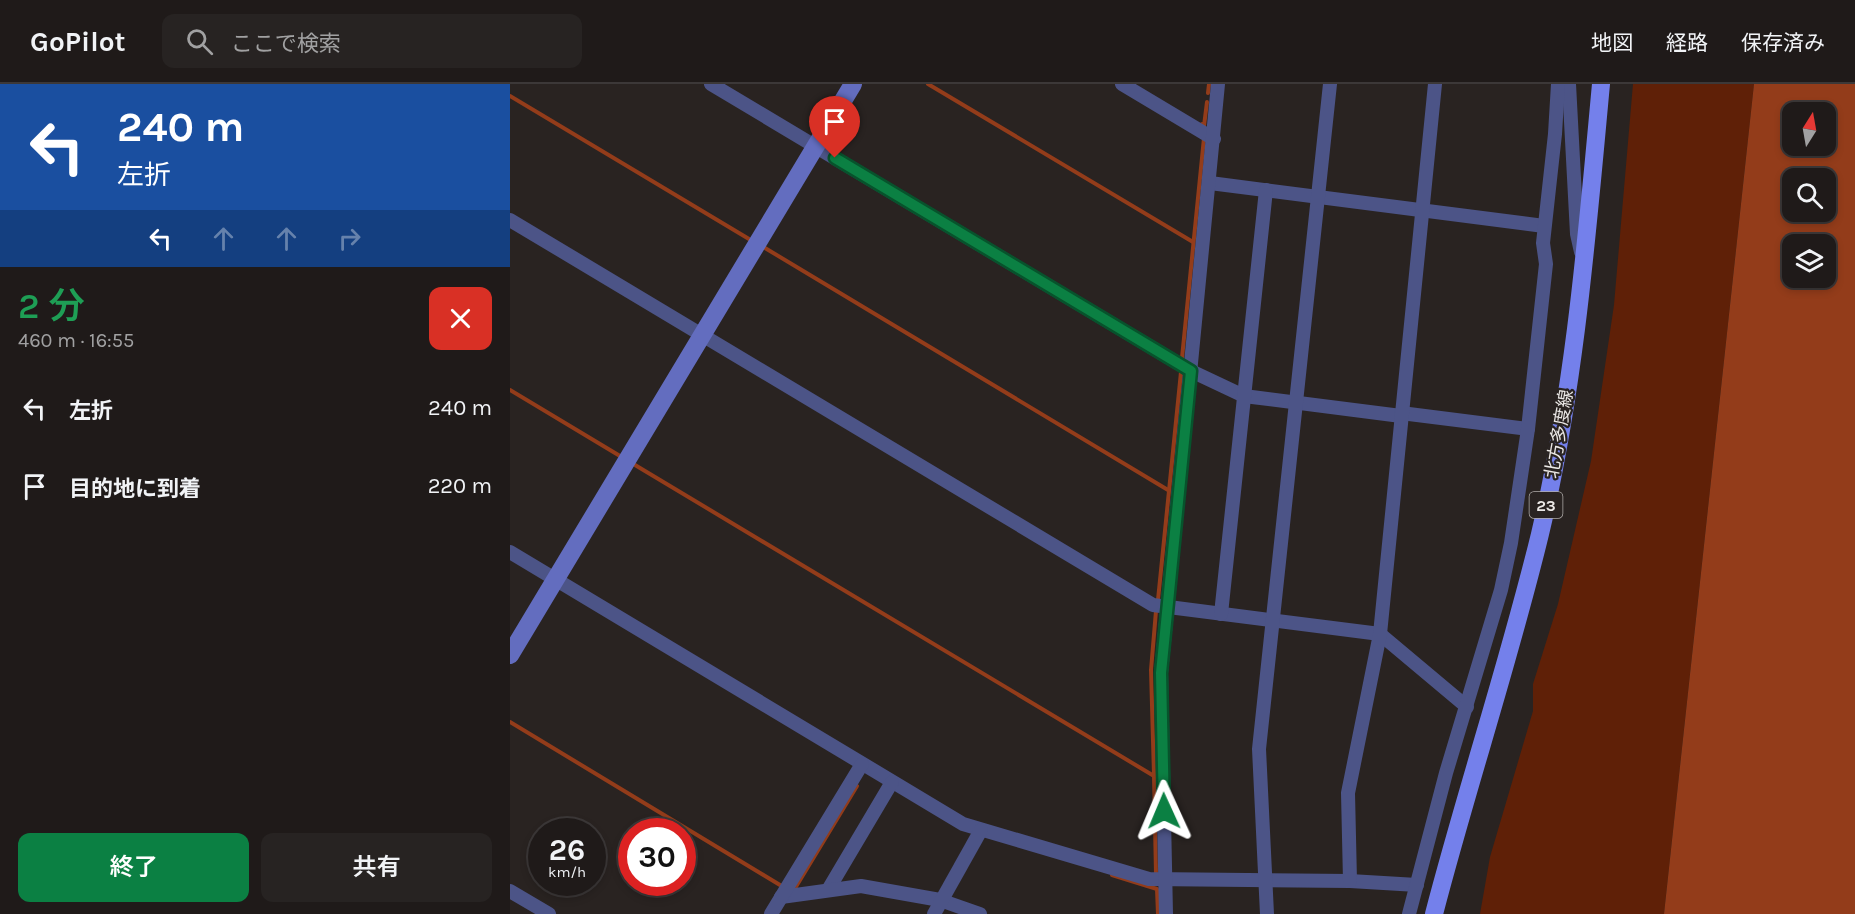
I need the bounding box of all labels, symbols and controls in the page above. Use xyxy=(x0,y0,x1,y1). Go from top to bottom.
search box xyxy=(162,14,582,68)
text: GoPilot xyxy=(30,25,126,58)
icon: search xyxy=(183,25,216,58)
text: ここで検索 xyxy=(231,31,341,57)
text: 地図 xyxy=(1591,31,1633,55)
text: 経路 xyxy=(1666,31,1708,55)
text: 保存済み xyxy=(1741,31,1825,55)
pin xyxy=(809,96,860,158)
text: 240 m xyxy=(117,102,244,152)
north arrow xyxy=(1782,102,1836,156)
map controls xyxy=(1782,102,1836,288)
icon: arrive xyxy=(818,105,851,138)
icon: left xyxy=(18,108,96,186)
text: 左折 xyxy=(117,159,171,191)
button: search xyxy=(1782,168,1836,222)
icon: left xyxy=(144,222,177,255)
icon: ahead xyxy=(207,222,240,255)
icon: ahead xyxy=(270,222,303,255)
icon: right xyxy=(333,222,366,255)
button: layers xyxy=(1782,234,1836,288)
text: 2 分 xyxy=(18,285,85,327)
button: close xyxy=(429,287,492,350)
text: 460 m · 16:55 xyxy=(18,329,134,352)
street label: 北方多度線 xyxy=(1540,388,1578,480)
icon: left xyxy=(18,392,51,425)
text: 240 m xyxy=(428,395,492,421)
text: 左折 xyxy=(69,398,113,424)
icon: arrive xyxy=(18,470,51,503)
text: 220 m xyxy=(428,473,492,499)
text: 目的地に到着 xyxy=(69,476,201,502)
road number: 23 xyxy=(1530,492,1562,518)
position arrow xyxy=(1132,779,1196,843)
speed limit sign: 30 xyxy=(618,818,696,896)
text: 26 xyxy=(549,832,585,868)
button: 終了 xyxy=(18,833,249,902)
button: 共有 xyxy=(261,833,492,902)
text: km/h xyxy=(548,863,586,881)

